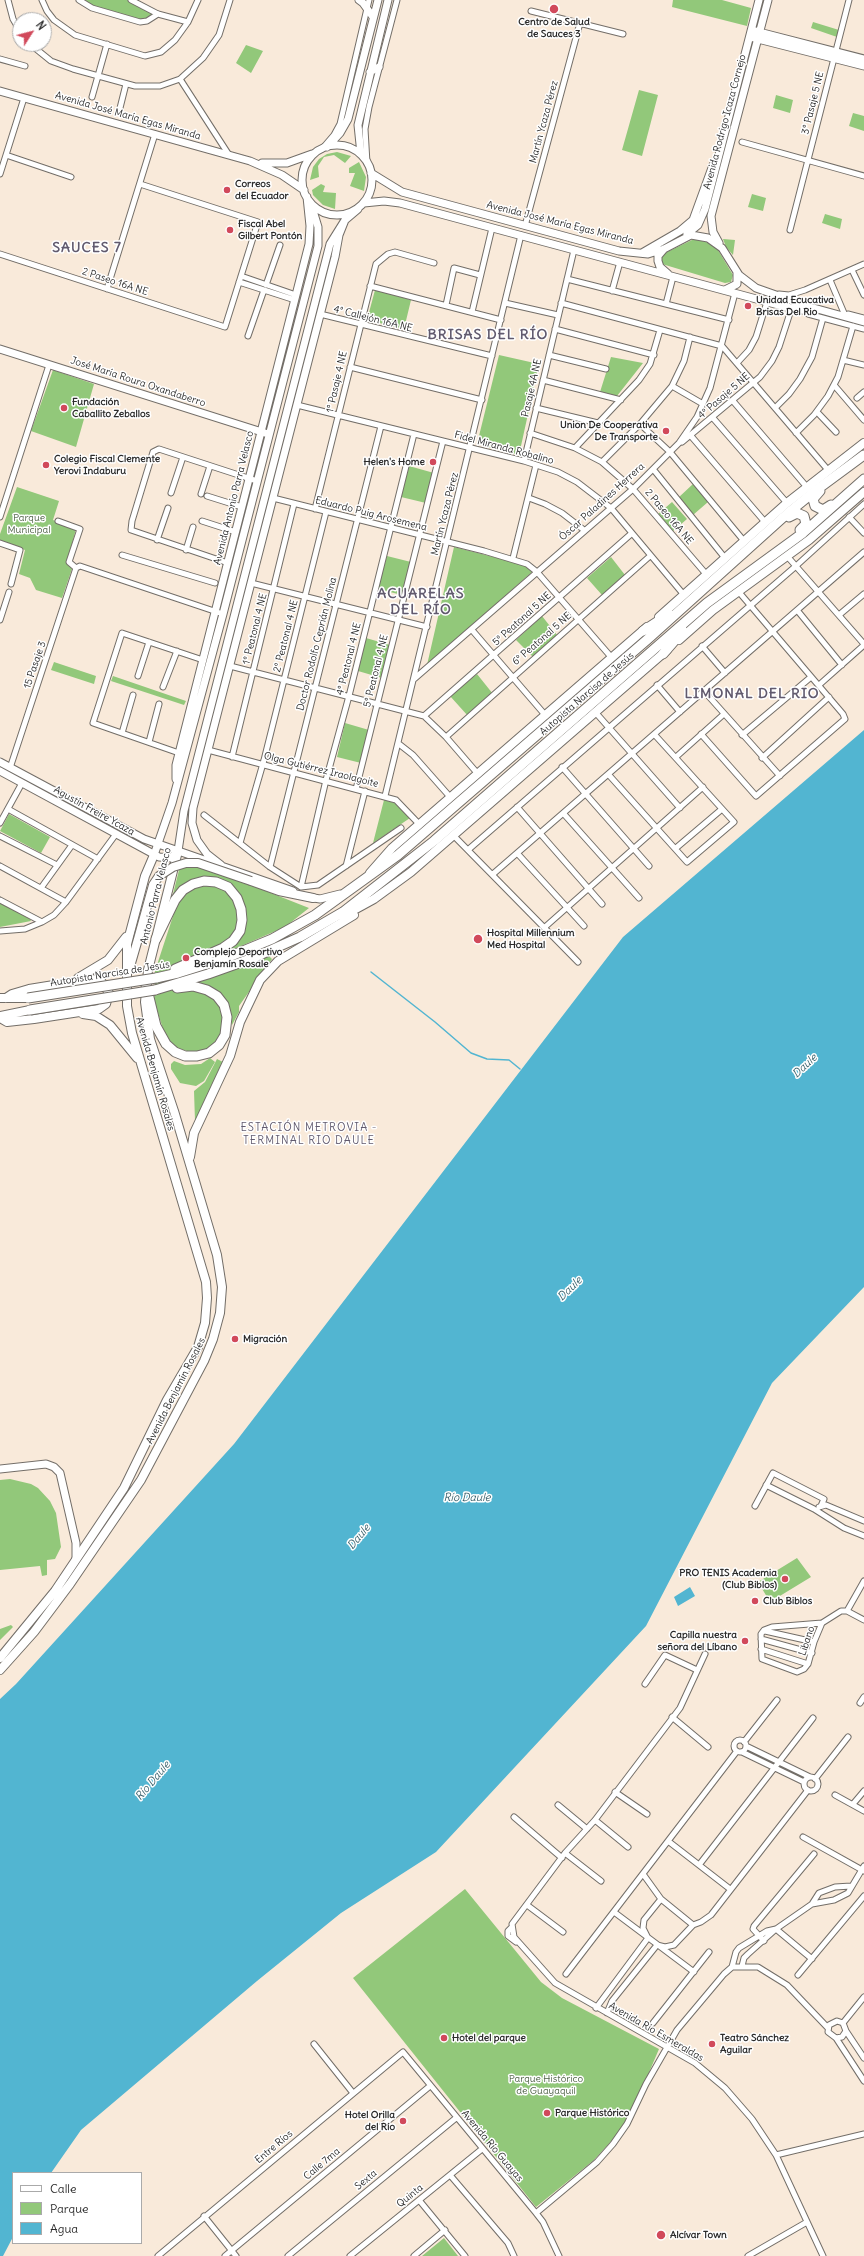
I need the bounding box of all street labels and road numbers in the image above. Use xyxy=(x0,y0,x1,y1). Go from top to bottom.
street label: Avenida Rodrigo Icaza Cornejo xyxy=(701,53,749,191)
street label: 3º Pasaje 5 NE xyxy=(799,70,827,136)
street label: Martín Ycaza Pérez xyxy=(527,79,561,165)
street label: Avenida José María Egas Miranda xyxy=(54,89,202,143)
street label: Avenida José María Egas Miranda xyxy=(485,199,635,247)
street label: 2 Paseo 16A NE xyxy=(81,266,149,298)
street label: 4° Callejón 16A NE xyxy=(332,303,414,335)
street label: 1º Pasaje 4 NE xyxy=(324,350,350,414)
street label: José María Roura Oxandaberro xyxy=(69,354,207,410)
street label: Pasaje 4A NE xyxy=(520,358,544,418)
street label: 4º Pasaje 5 NE xyxy=(696,370,752,422)
street label: Fidel Miranda Robalino xyxy=(453,429,555,467)
street label: Avenida Antonio Parra Velasco xyxy=(212,430,256,566)
street label: Óscar Paladines Herrera xyxy=(557,461,647,543)
street label: Martín Ycaza Pérez xyxy=(429,471,461,557)
street label: 2 Paseo 16A NE xyxy=(642,487,696,547)
street label: Eduardo Puig Arosemena xyxy=(314,494,428,534)
street label: Doctor Rodolfo Ceprián Molina xyxy=(295,576,339,712)
street label: 5º Peatonal 5 NE xyxy=(490,590,554,648)
street label: 1º Peatonal 4 NE xyxy=(240,592,270,666)
street label: 2º Peatonal 4 NE xyxy=(271,599,301,673)
street label: 6º Peatonal 5 NE xyxy=(510,610,574,668)
street label: 4º Peatonal 4 NE xyxy=(334,621,364,697)
street label: 5º Peatonal 4 NE xyxy=(361,633,391,709)
street label: 15 Pasaje 3 xyxy=(21,640,49,690)
street label: Autopista Narcisa de Jesús xyxy=(538,650,636,738)
street label: Olga Gutiérrez Iraolagoite xyxy=(262,750,380,790)
street label: Agustín Freire Ycaza xyxy=(52,784,136,838)
street label: Antonio Parra Velasco xyxy=(138,846,174,946)
street label: Autopista Narcisa de Jesús xyxy=(49,959,171,989)
street label: Avenida Benjamín Rosales xyxy=(133,1016,177,1132)
street label: Avenida Benjamín Rosales xyxy=(144,1336,208,1446)
street label: Libano xyxy=(797,1625,817,1657)
street label: Avenida Río Esmeraldas xyxy=(606,2000,706,2064)
street label: Avenida Río Guayas xyxy=(459,2108,525,2184)
street label: Entre Ríos xyxy=(253,2128,295,2166)
street label: Calle 7ma xyxy=(301,2145,343,2183)
street label: Sexta xyxy=(353,2167,379,2193)
street label: Quinta xyxy=(394,2182,426,2210)

